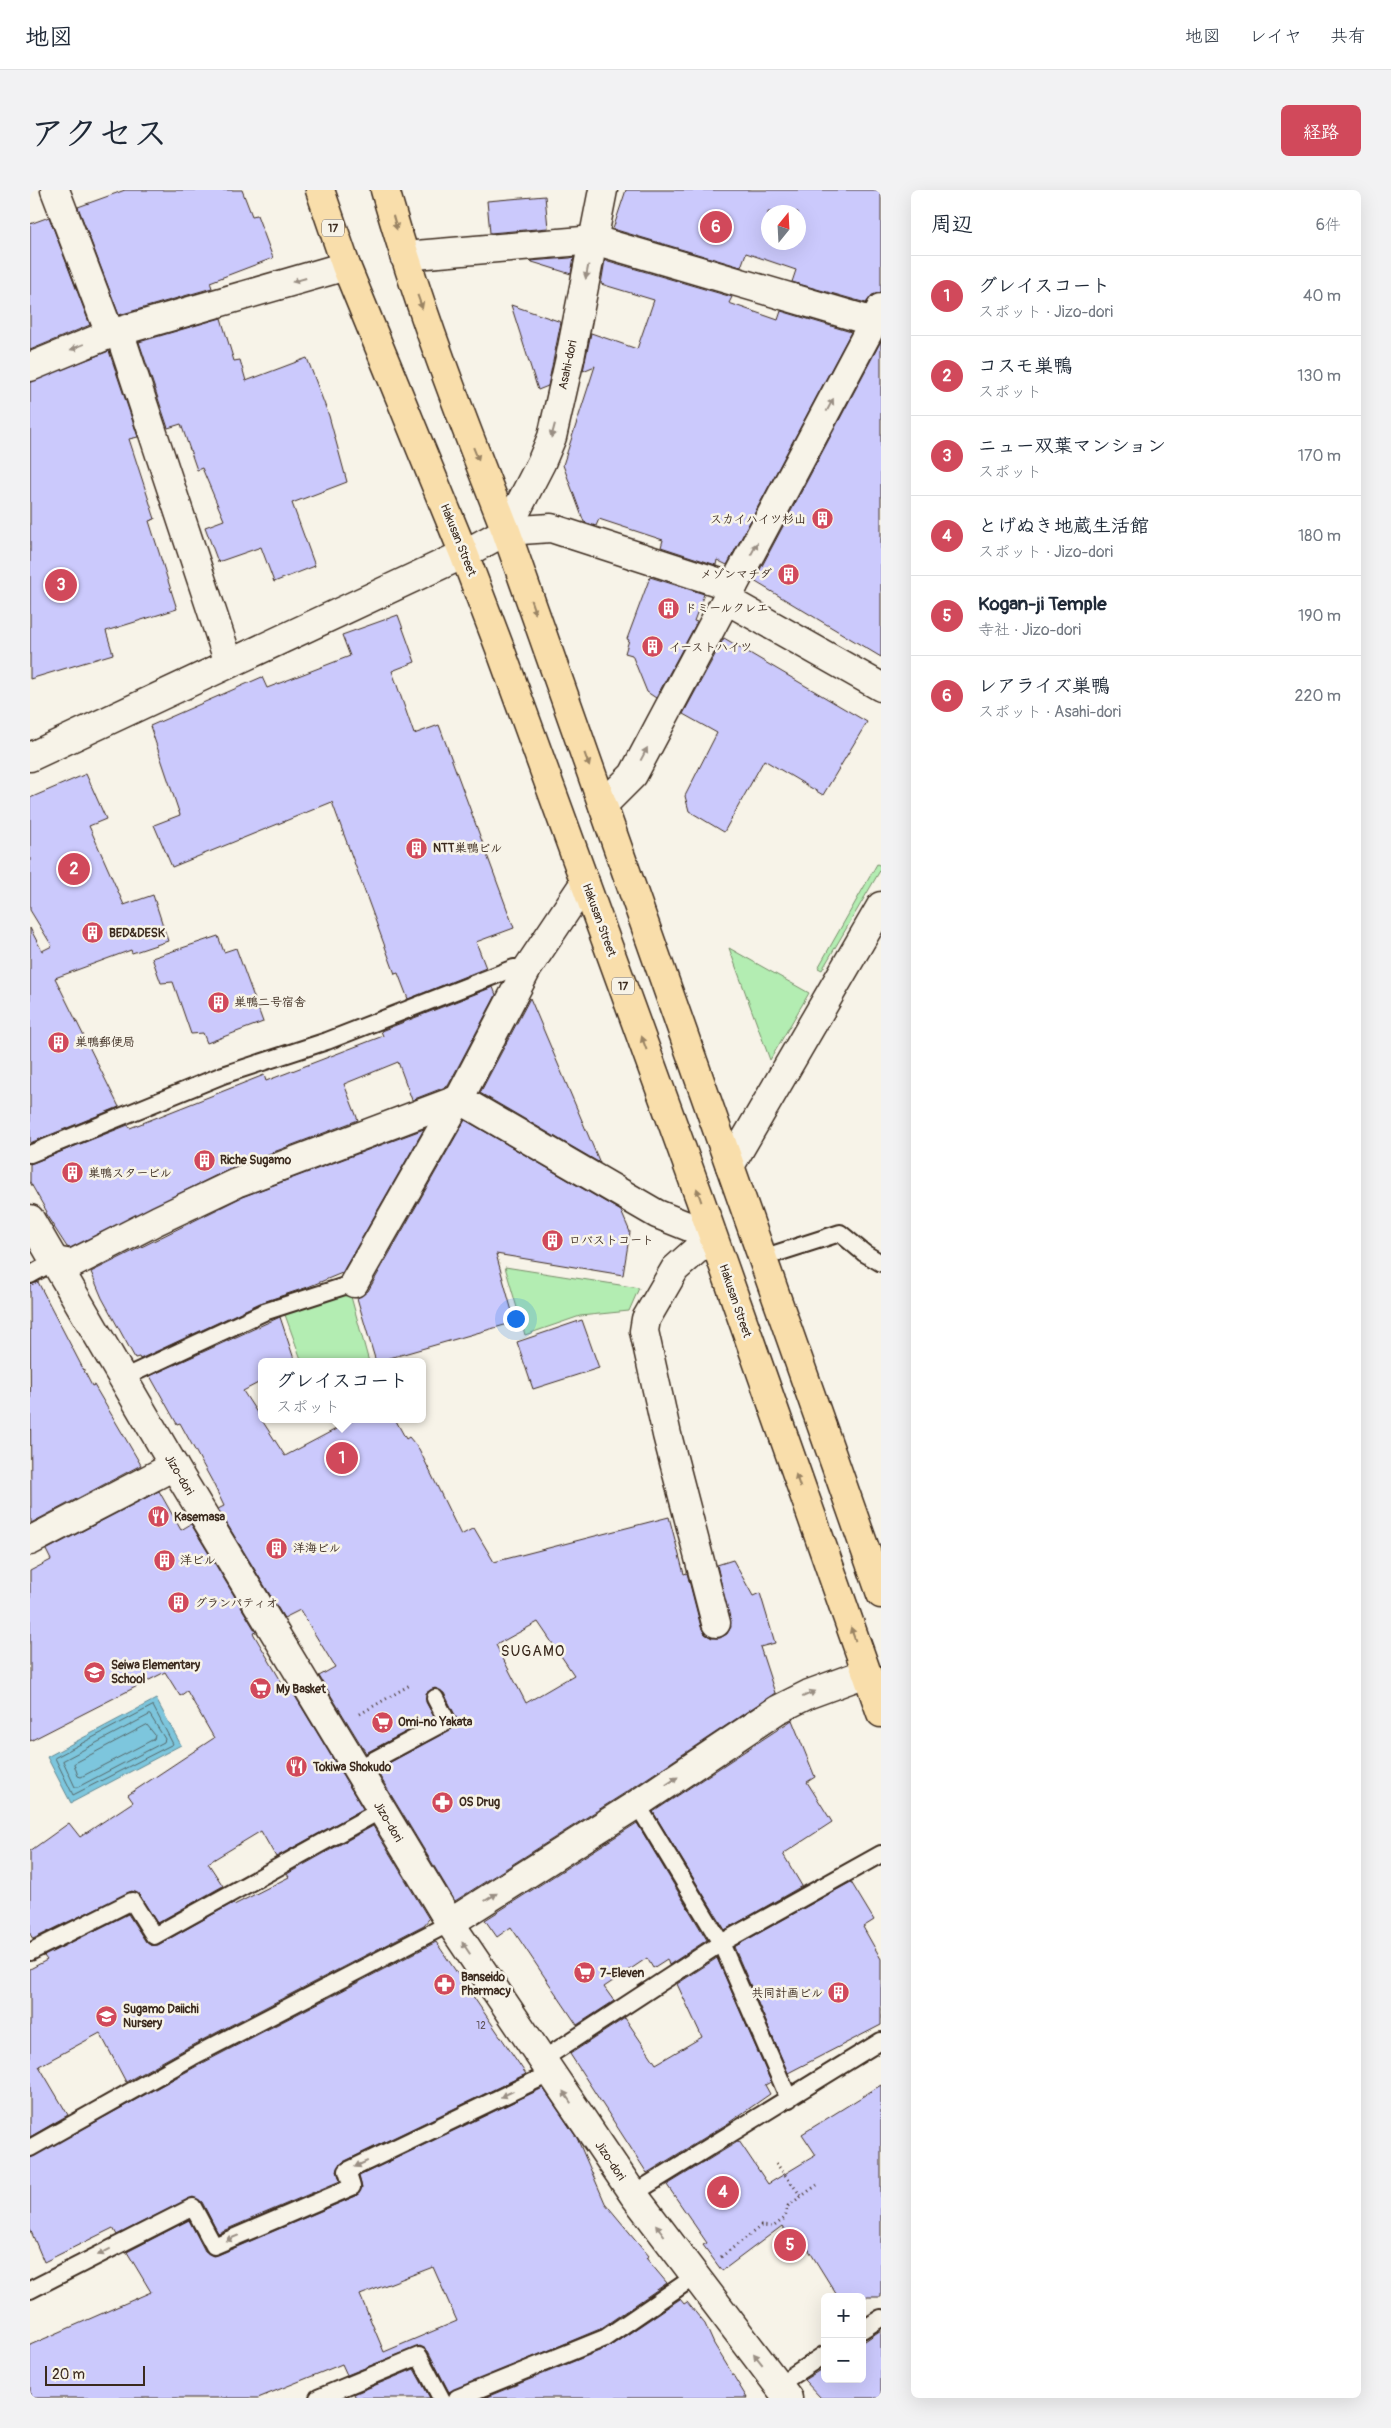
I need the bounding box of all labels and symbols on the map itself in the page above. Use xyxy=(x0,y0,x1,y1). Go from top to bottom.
north arrow xyxy=(761,205,806,250)
pin: 6 xyxy=(700,208,732,246)
one-way arrow xyxy=(391,215,399,230)
road number: 17 xyxy=(322,219,344,236)
one-way arrow xyxy=(583,265,591,280)
one-way arrow xyxy=(292,276,307,284)
one-way arrow xyxy=(417,294,424,309)
street label: Asahi-dori xyxy=(555,339,581,391)
one-way arrow xyxy=(70,344,84,352)
one-way arrow xyxy=(825,399,834,412)
one-way arrow xyxy=(548,424,556,439)
one-way arrow xyxy=(473,447,480,462)
street label: Hakusan Street xyxy=(437,502,479,579)
building icon: スカイハイツ杉山 xyxy=(810,507,834,531)
place label: スカイハイツ杉山 xyxy=(710,512,806,527)
one-way arrow xyxy=(749,542,758,556)
building icon: メゾンマチダ xyxy=(776,562,800,586)
pin: 3 xyxy=(45,566,77,604)
place label: メゾンマチダ xyxy=(700,567,772,582)
building icon: ドミールクレエ xyxy=(657,596,681,620)
one-way arrow xyxy=(529,599,537,614)
place label: ドミールクレエ xyxy=(685,601,769,616)
building icon: イーストハイツ xyxy=(641,635,665,659)
place label: イーストハイツ xyxy=(669,640,752,655)
one-way arrow xyxy=(640,748,649,761)
one-way arrow xyxy=(583,753,591,768)
building icon: NTT巣鴨ビル xyxy=(405,836,429,860)
place label: NTT巣鴨ビル xyxy=(433,841,502,856)
pin: 2 xyxy=(58,850,90,888)
street label: Hakusan Street xyxy=(579,881,619,959)
building icon: BED&DESK xyxy=(81,921,105,945)
place label: BED&DESK xyxy=(109,926,166,941)
road number: 17 xyxy=(612,978,634,994)
building icon: 巣鴨二号宿舎 xyxy=(206,990,230,1014)
place label: 巣鴨二号宿舎 xyxy=(234,995,306,1010)
building icon: 巣鴨郵便局 xyxy=(47,1030,71,1054)
place label: 巣鴨郵便局 xyxy=(75,1035,135,1050)
one-way arrow xyxy=(640,1035,647,1050)
building icon: Riche Sugamo xyxy=(192,1148,216,1172)
place label: Riche Sugamo xyxy=(220,1153,292,1168)
building icon: 巣鴨スタービル xyxy=(60,1161,84,1185)
place label: 巣鴨スタービル xyxy=(88,1166,172,1181)
one-way arrow xyxy=(695,1188,702,1203)
building icon: ロバストコート xyxy=(541,1228,565,1252)
place label: ロバストコート xyxy=(569,1233,654,1248)
street label: Hakusan Street xyxy=(715,1262,755,1340)
your location xyxy=(503,1306,529,1332)
pin: 1 xyxy=(326,1439,358,1477)
street label: Jizo-dori xyxy=(161,1452,197,1498)
one-way arrow xyxy=(794,1473,802,1488)
restaurant icon: Kasemasa xyxy=(146,1505,170,1529)
place label: Kasemasa xyxy=(174,1510,226,1525)
building icon: 洋海ビル xyxy=(265,1536,289,1560)
place label: 洋海ビル xyxy=(293,1541,341,1556)
building icon: 洋ビル xyxy=(152,1548,176,1572)
place label: 洋ビル xyxy=(180,1553,216,1568)
building icon: グランパティオ xyxy=(167,1591,191,1615)
place label: グランパティオ xyxy=(195,1596,278,1611)
one-way arrow xyxy=(848,1626,856,1641)
district label: SUGAMO xyxy=(501,1642,565,1661)
place label: Seiwa Elementary School xyxy=(111,1658,201,1687)
school or university icon: Seiwa Elementary School xyxy=(83,1660,107,1684)
supermarket icon: My Basket xyxy=(248,1677,272,1701)
place label: My Basket xyxy=(276,1682,327,1697)
one-way arrow xyxy=(802,1690,816,1698)
supermarket icon: Omi-no Yakata xyxy=(370,1710,394,1734)
place label: Omi-no Yakata xyxy=(398,1715,473,1730)
restaurant icon: Tokiwa Shokudo xyxy=(285,1755,309,1779)
place label: Tokiwa Shokudo xyxy=(312,1760,392,1775)
one-way arrow xyxy=(665,1776,679,1786)
pharmacy icon: OS Drug xyxy=(431,1790,455,1814)
place label: OS Drug xyxy=(459,1795,500,1810)
street label: Jizo-dori xyxy=(370,1799,406,1845)
one-way arrow xyxy=(484,1892,497,1901)
one-way arrow xyxy=(461,1941,471,1954)
supermarket icon: 7-Eleven xyxy=(572,1961,596,1985)
place label: 7-Eleven xyxy=(600,1966,645,1981)
place label: Banseido Pharmacy xyxy=(461,1970,511,1999)
pharmacy icon: Banseido Pharmacy xyxy=(433,1972,457,1996)
building icon: 共同計画ビル xyxy=(827,1981,851,2005)
place label: 共同計画ビル xyxy=(751,1986,823,2001)
place label: Sugamo Daiichi Nursery xyxy=(123,2002,199,2031)
school or university icon: Sugamo Daiichi Nursery xyxy=(95,2004,119,2028)
house number: 12 xyxy=(476,2020,486,2032)
one-way arrow xyxy=(562,2090,572,2103)
one-way arrow xyxy=(500,2091,514,2099)
street label: Jizo-dori xyxy=(591,2138,629,2184)
one-way arrow xyxy=(353,2160,368,2168)
pin: 4 xyxy=(707,2173,739,2211)
one-way arrow xyxy=(654,2224,665,2237)
pin: 5 xyxy=(774,2226,806,2264)
one-way arrow xyxy=(225,2235,239,2243)
one-way arrow xyxy=(97,2248,111,2256)
one-way arrow xyxy=(753,2353,764,2366)
scale bar xyxy=(45,2363,145,2386)

